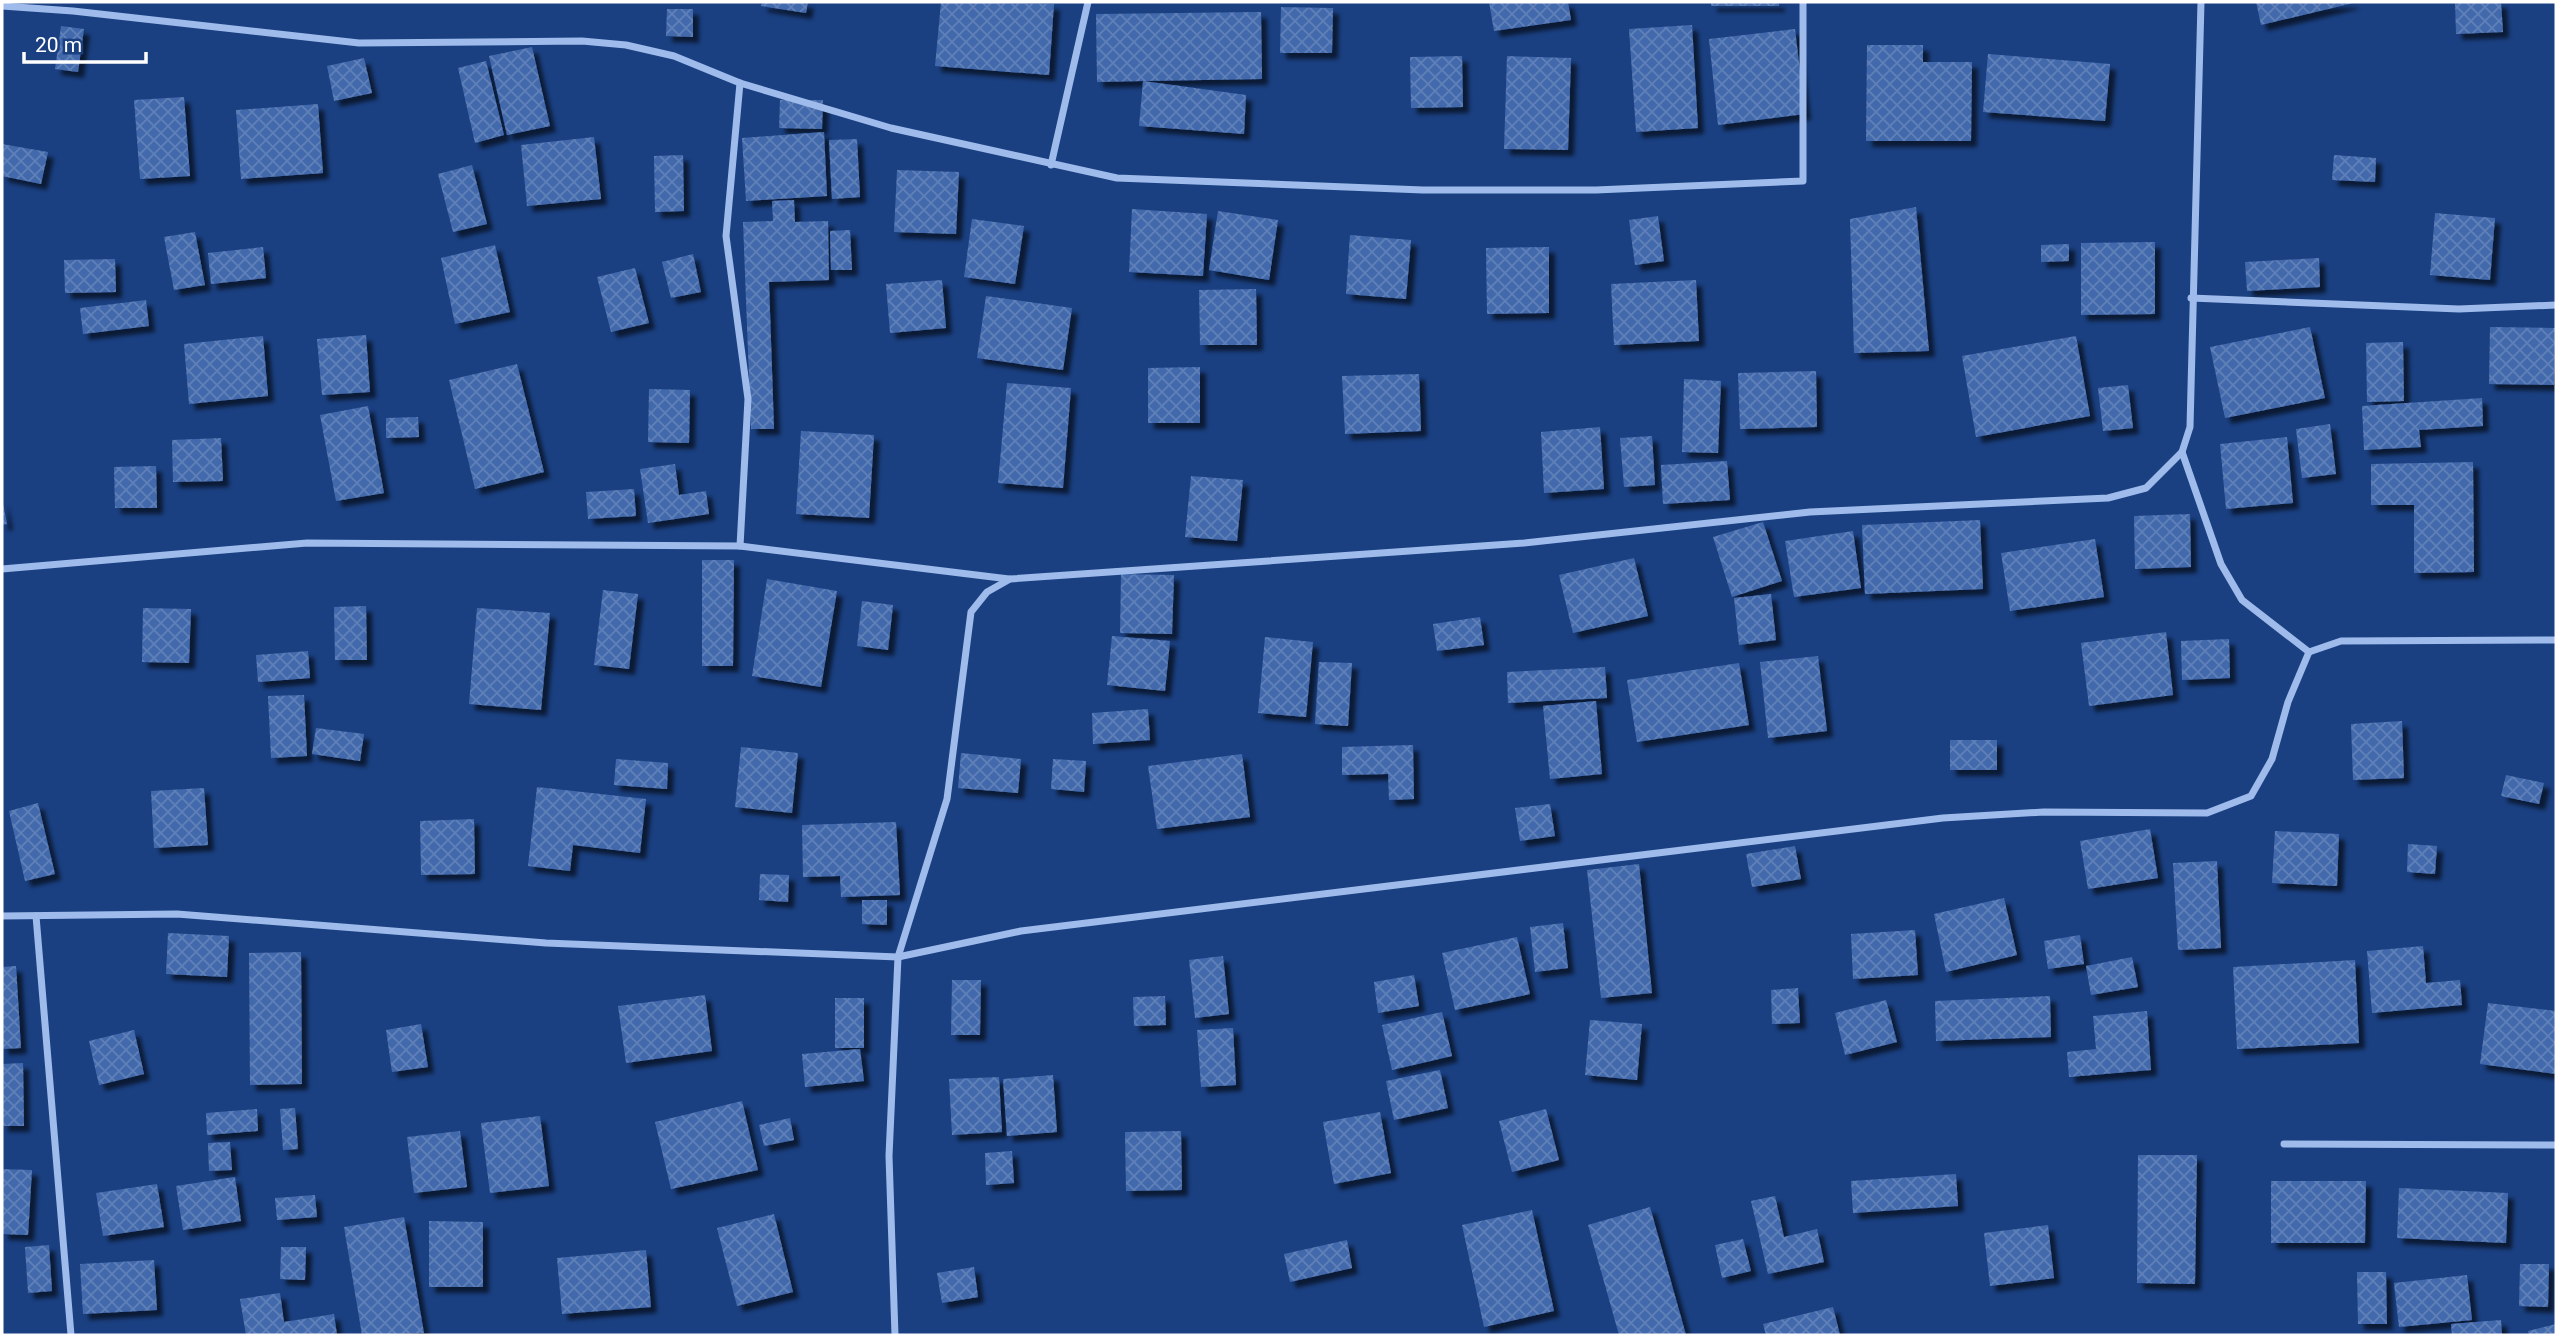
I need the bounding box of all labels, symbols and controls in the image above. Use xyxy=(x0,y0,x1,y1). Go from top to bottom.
scale bar xyxy=(24,21,147,65)
text: 20 m xyxy=(35,33,82,57)

